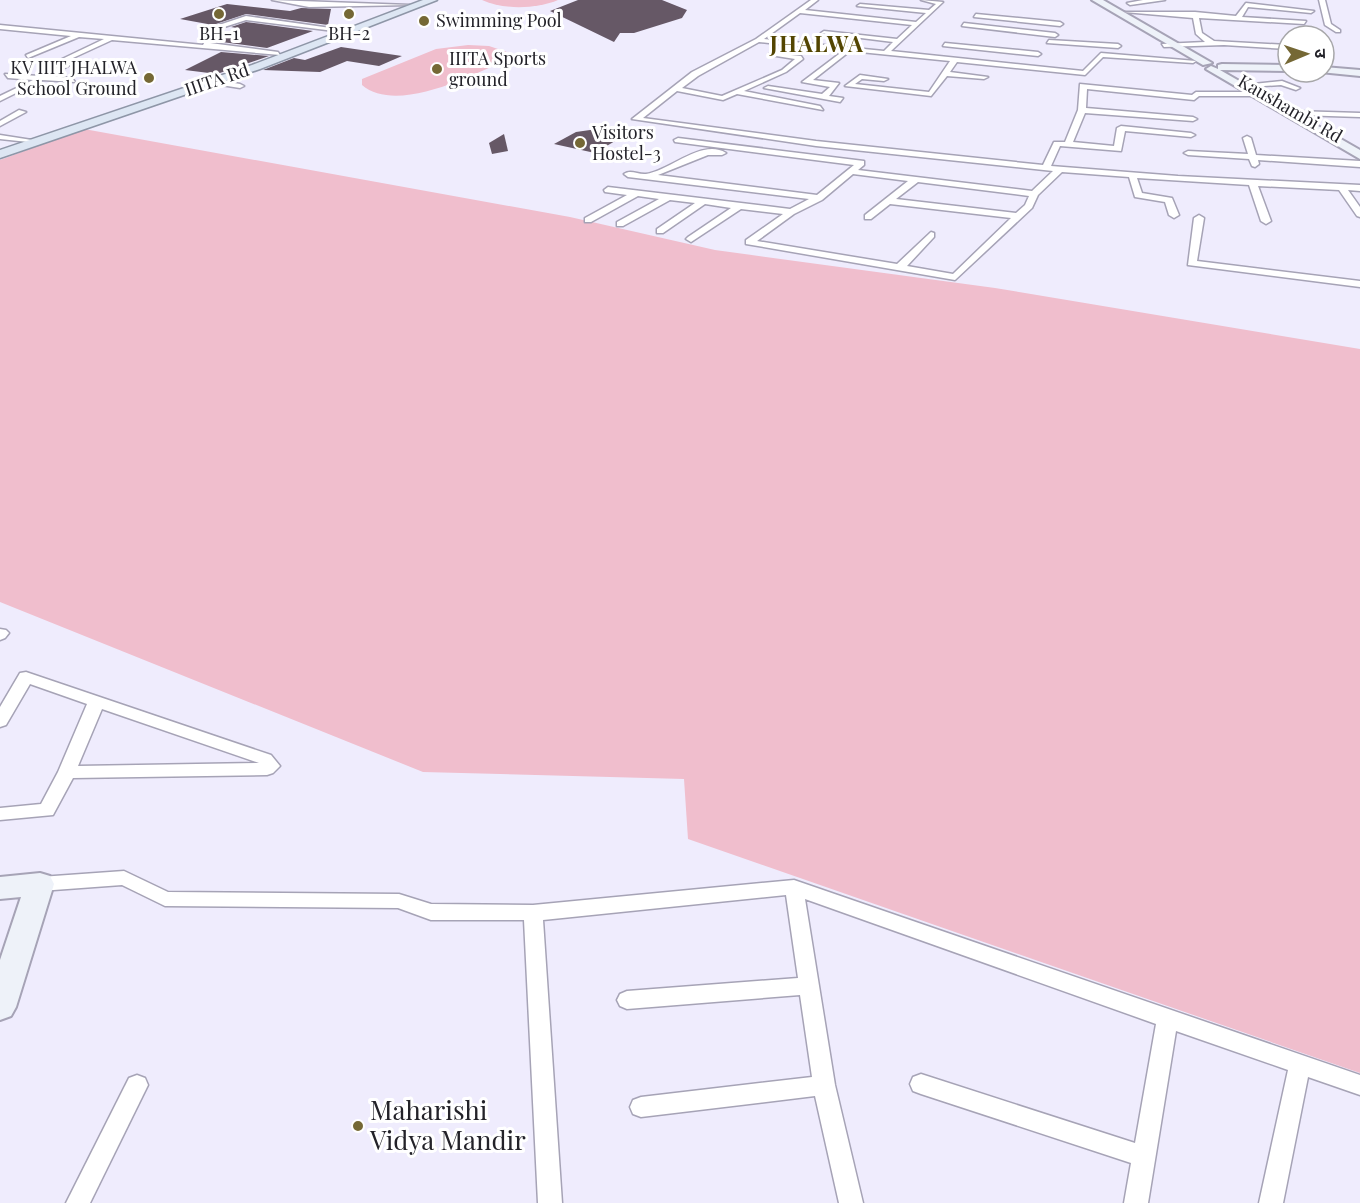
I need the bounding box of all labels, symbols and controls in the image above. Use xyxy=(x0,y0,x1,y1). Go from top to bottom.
marker: BH-1 xyxy=(212,7,226,21)
marker: BH-2 xyxy=(342,7,356,21)
place label: Swimming Pool xyxy=(436,8,562,32)
marker: Swimming Pool xyxy=(417,14,431,28)
place label: BH-1 xyxy=(199,21,239,45)
place label: BH-2 xyxy=(328,21,370,45)
north arrow xyxy=(1276,24,1336,84)
district label: JHALWA xyxy=(769,28,864,58)
place label: IIITA Sports ground xyxy=(449,46,546,91)
text: उ xyxy=(1311,48,1332,59)
place label: KV IIIT JHALWA School Ground xyxy=(10,55,138,100)
street label: IIITA Rd xyxy=(181,57,253,101)
marker: IIITA Sports ground xyxy=(430,62,444,76)
street label: Kaushambi Rd xyxy=(1234,69,1348,148)
marker: KV IIIT JHALWA School Ground xyxy=(142,71,156,85)
place label: Visitors Hostel-3 xyxy=(591,120,661,165)
marker: Visitors Hostel-3 xyxy=(573,136,587,150)
place label: Maharishi Vidya Mandir xyxy=(369,1092,526,1157)
marker: Maharishi Vidya Mandir xyxy=(351,1119,365,1133)

